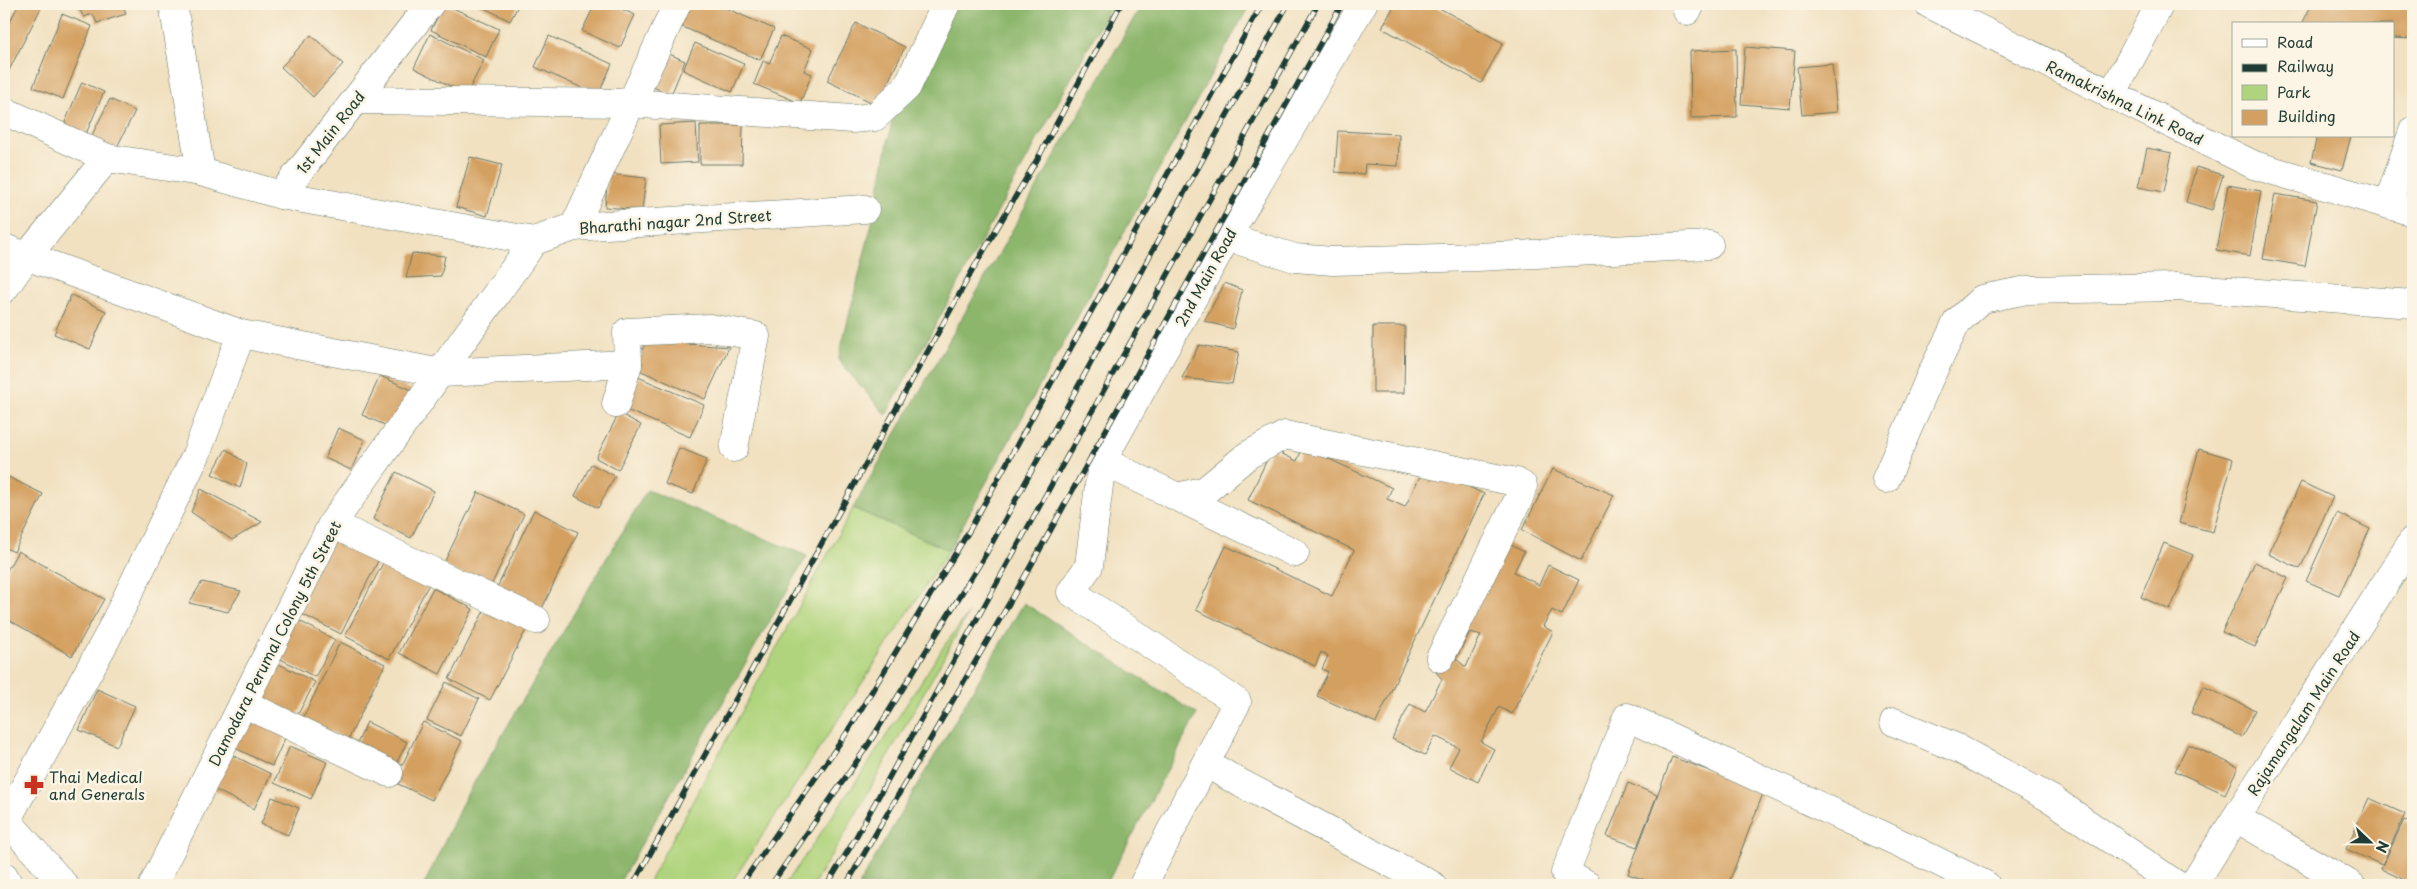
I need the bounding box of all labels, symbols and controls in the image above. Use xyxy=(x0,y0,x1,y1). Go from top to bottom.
legend xyxy=(2232,22,2394,138)
text: Road xyxy=(2277,30,2313,53)
street label: Ramakrishna Link Road xyxy=(2042,54,2208,150)
text: Railway xyxy=(2277,54,2334,77)
text: Park xyxy=(2277,80,2311,103)
street label: 1st Main Road xyxy=(290,86,370,178)
text: Building xyxy=(2277,104,2336,127)
street label: Bharathi nagar 2nd Street xyxy=(578,203,772,239)
street label: 2nd Main Road xyxy=(1168,224,1242,330)
street label: Damodara Perumal Colony 5th Street xyxy=(202,516,346,770)
street label: Rajamangalam Main Road xyxy=(2241,626,2365,800)
place label: Thai Medical and Generals xyxy=(49,765,145,805)
pharmacy icon: Thai Medical and Generals xyxy=(23,774,45,796)
north arrow xyxy=(2344,816,2394,866)
text: N xyxy=(2371,838,2394,856)

